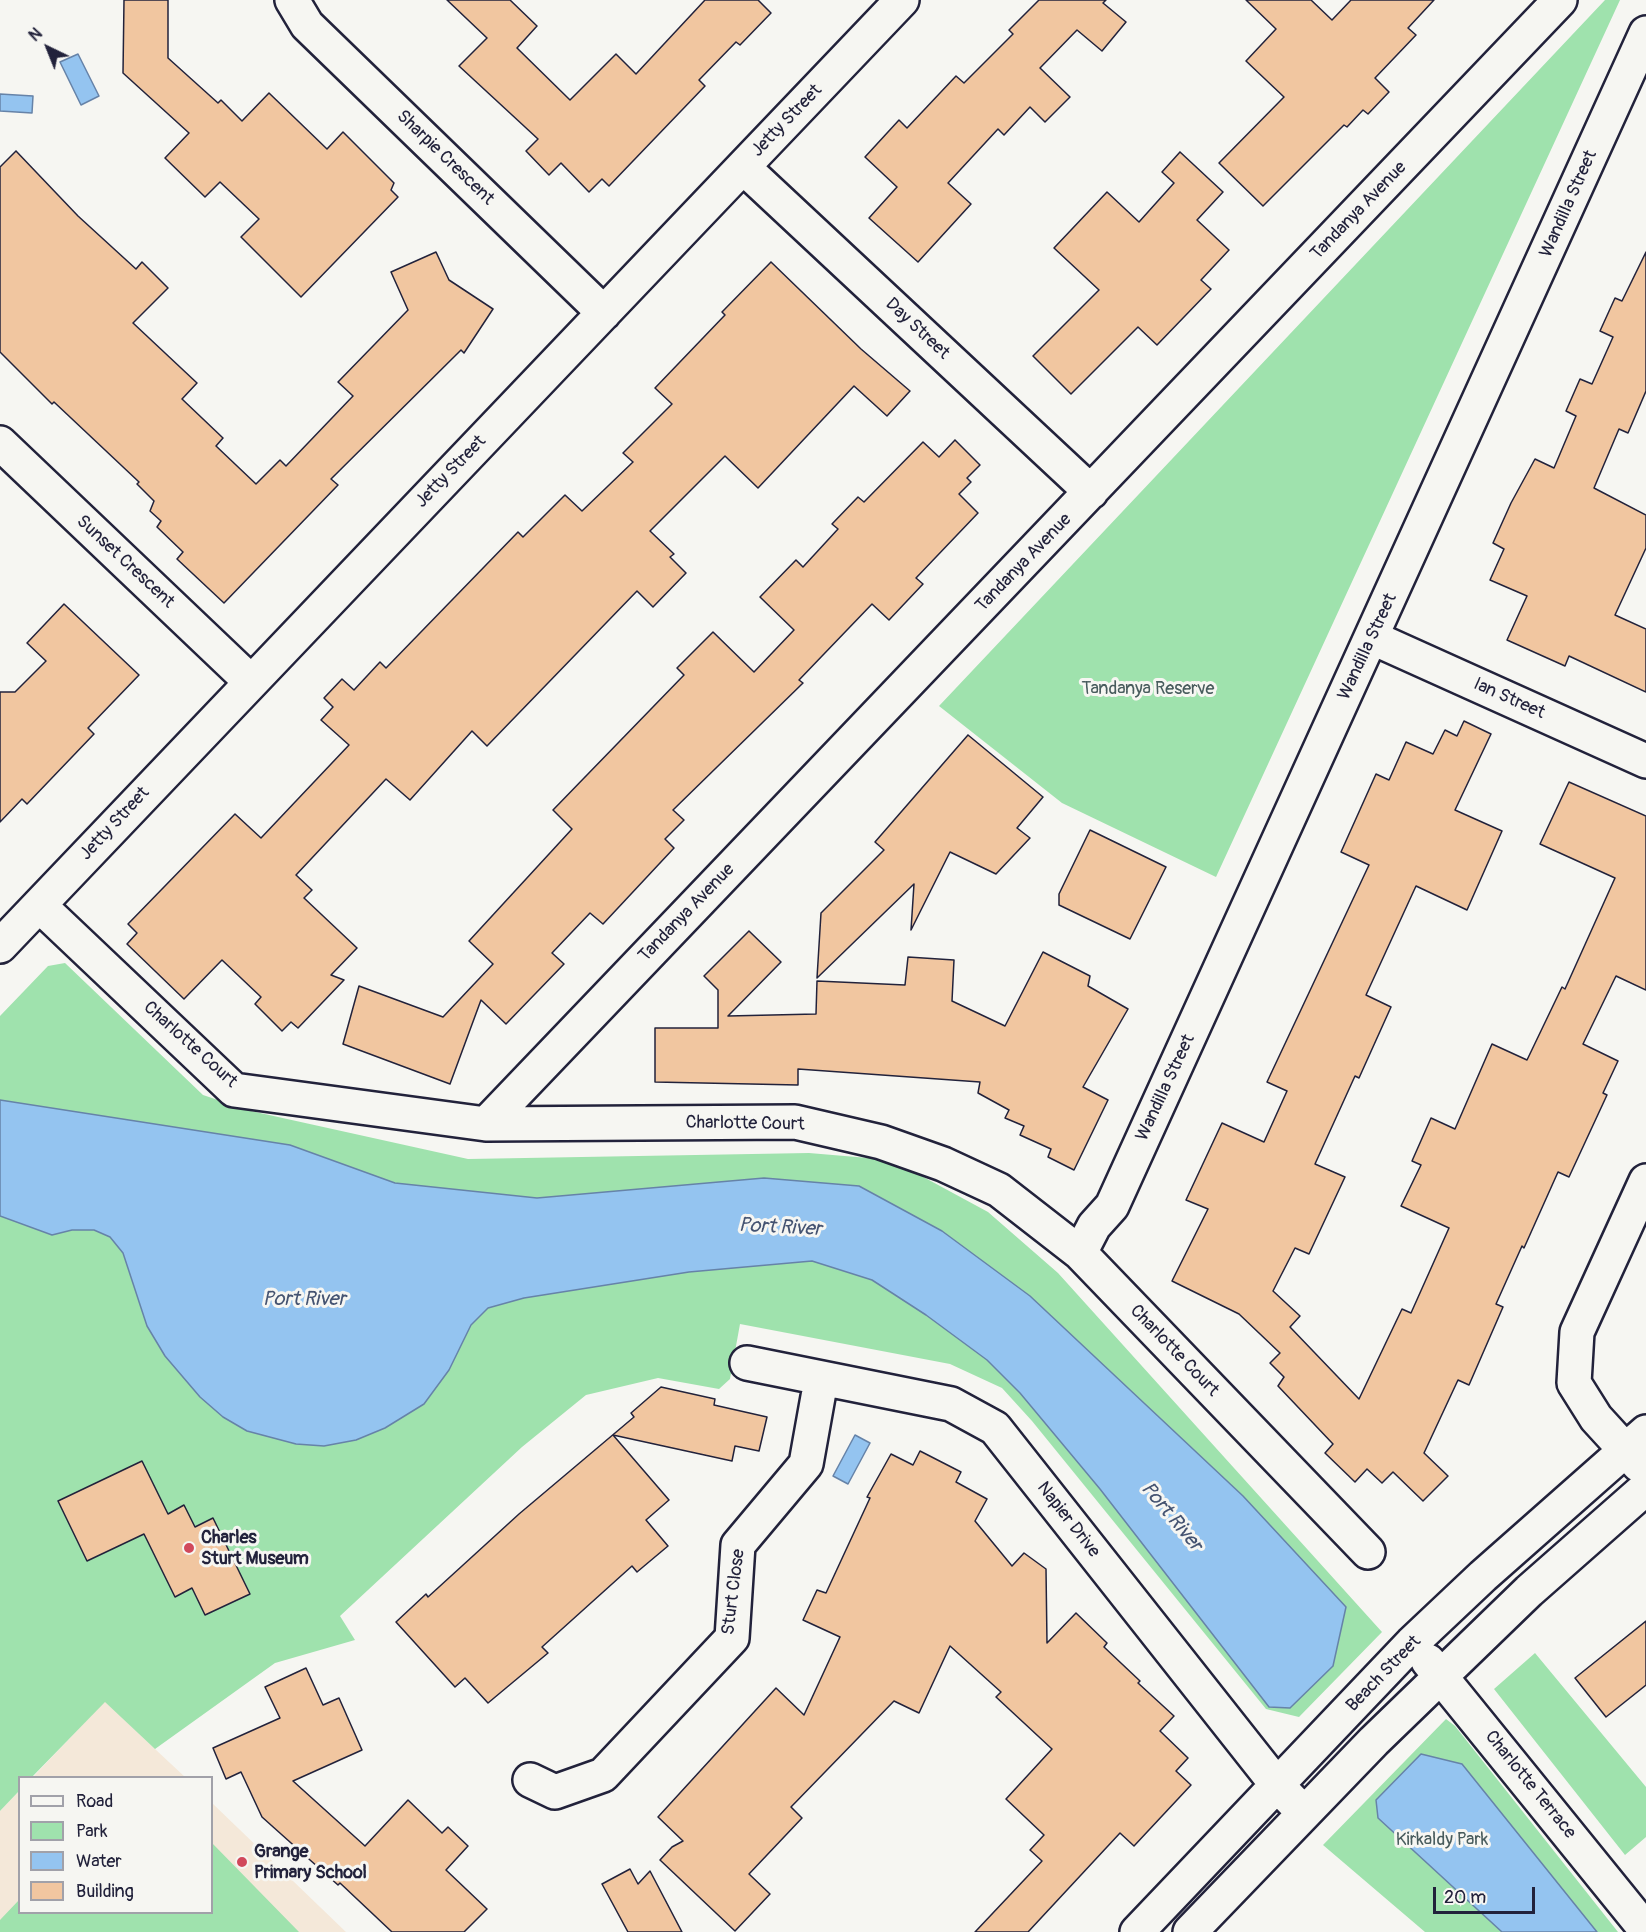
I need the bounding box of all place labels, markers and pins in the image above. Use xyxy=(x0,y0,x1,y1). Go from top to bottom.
place label: Charles Sturt Museum xyxy=(201,1527,309,1570)
marker: Charles Sturt Museum xyxy=(182,1541,196,1555)
place label: Grange Primary School xyxy=(254,1841,367,1884)
marker: Grange Primary School xyxy=(235,1855,249,1869)

